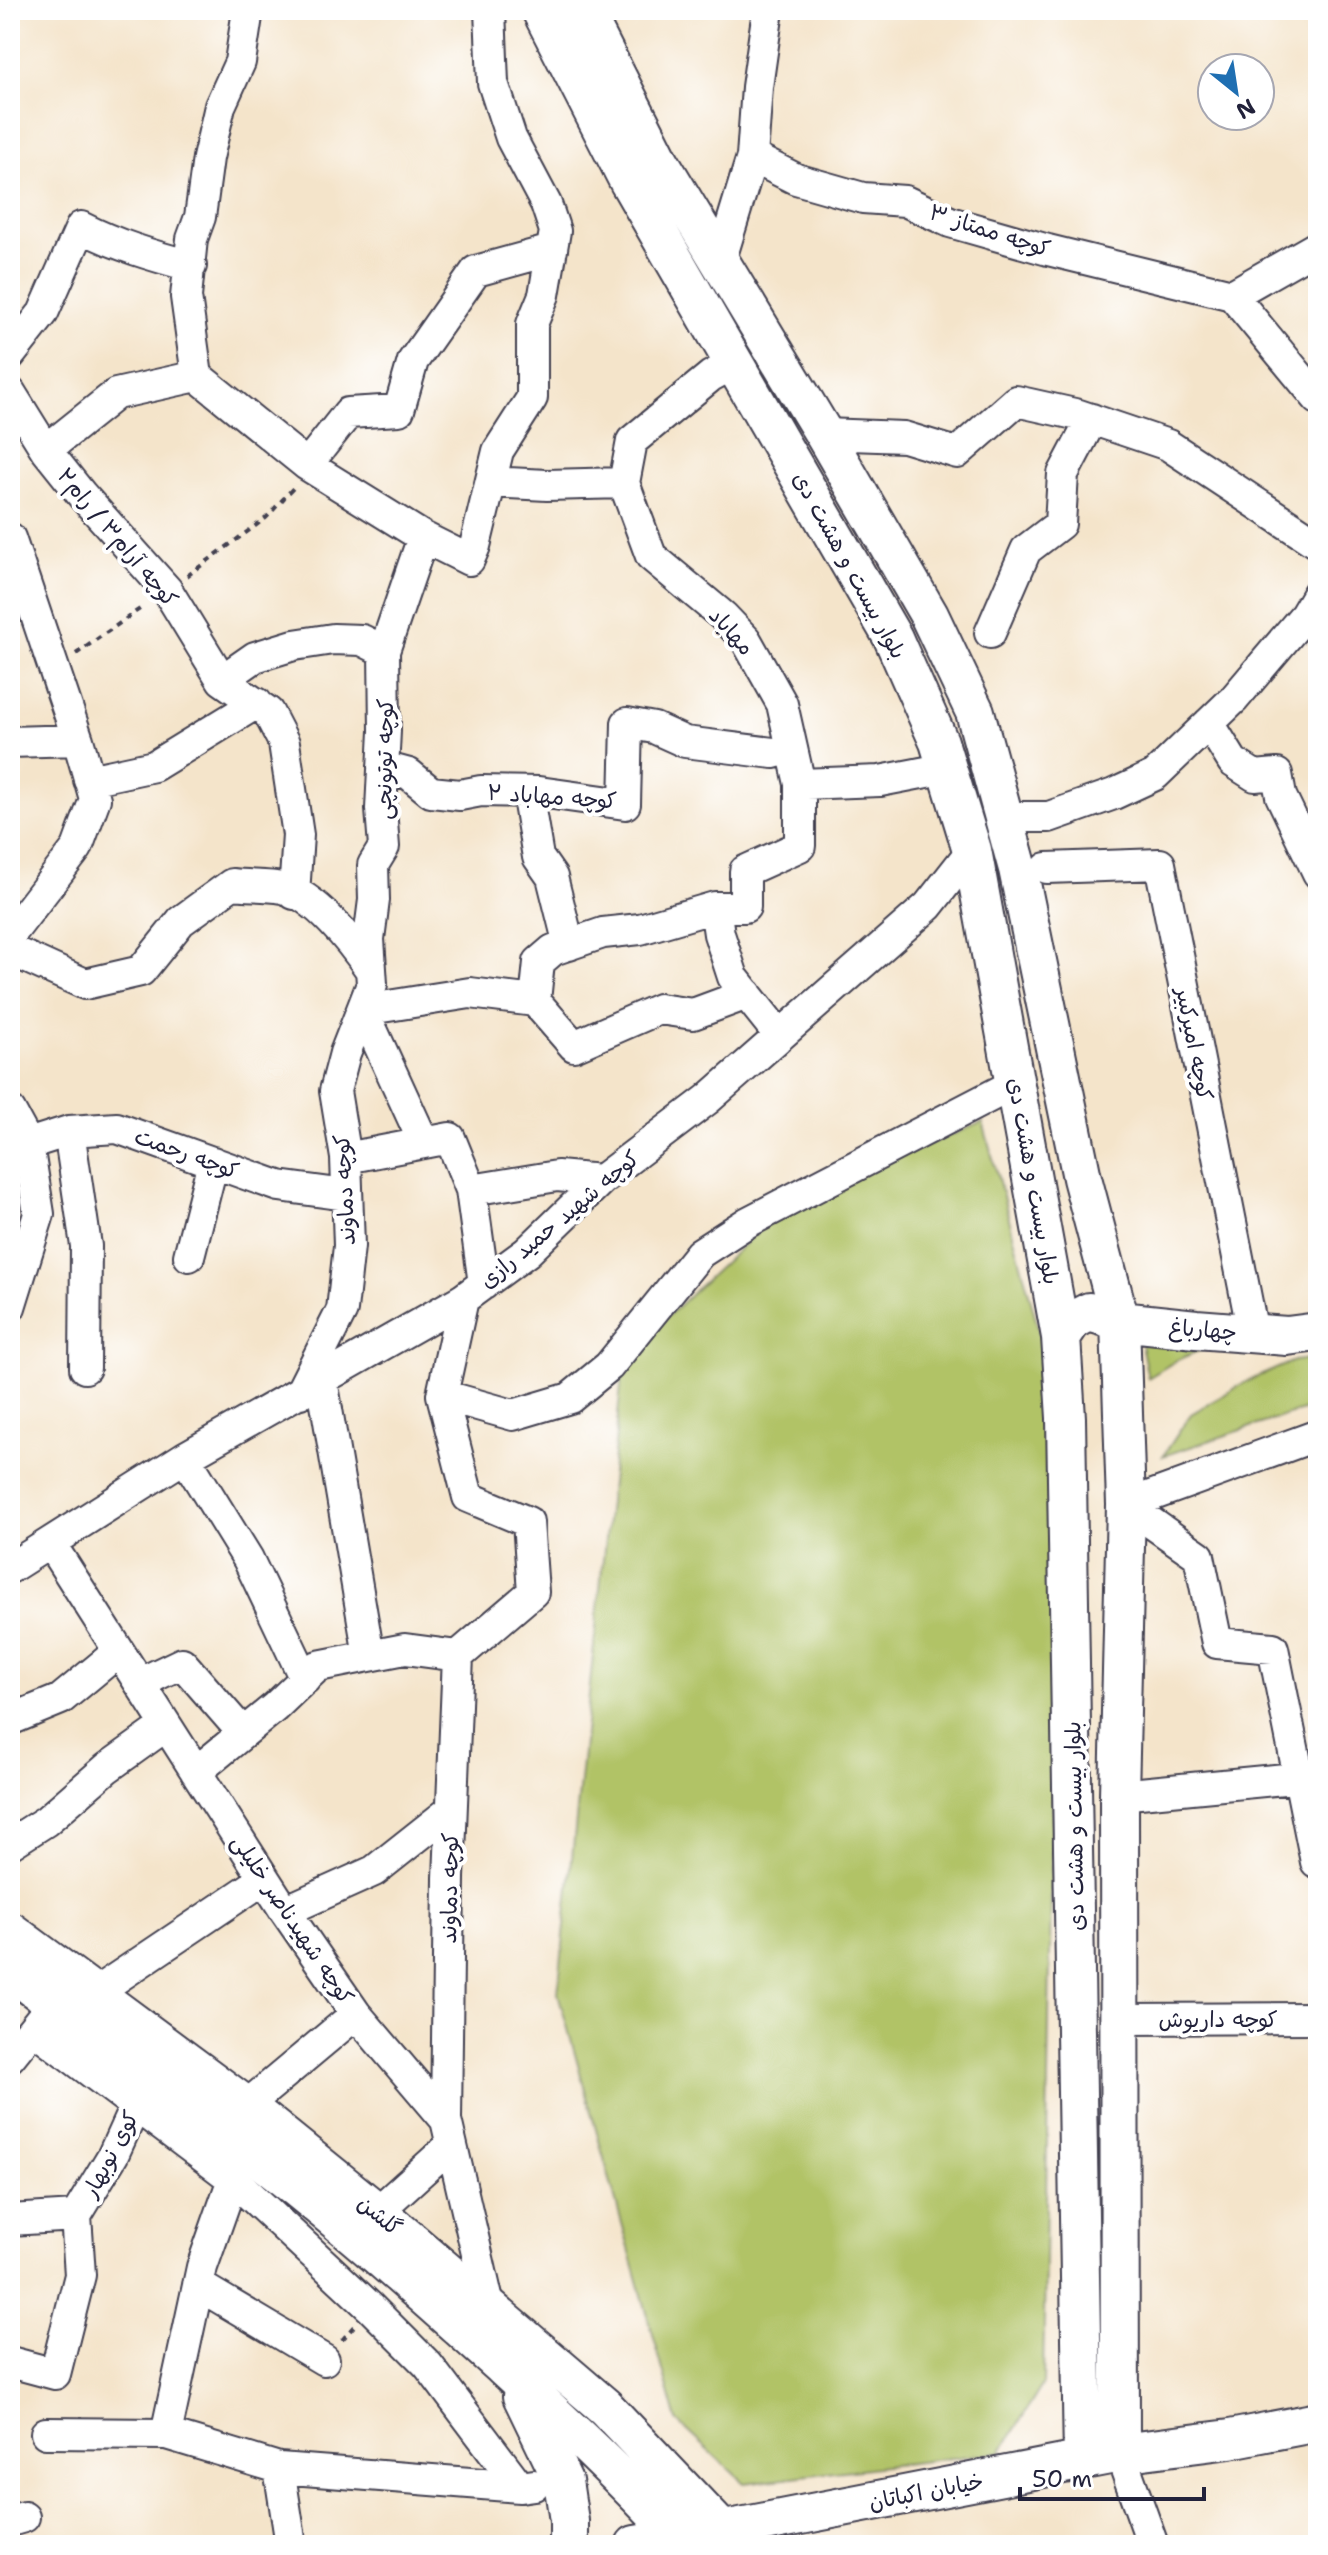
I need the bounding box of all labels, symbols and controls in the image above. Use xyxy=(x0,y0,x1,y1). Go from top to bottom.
north arrow xyxy=(1196,52,1276,132)
text: N xyxy=(1231,92,1261,126)
street label: کوچه ممتاز ۳ xyxy=(926,197,1054,264)
street label: کوچه آرام۳ / رام۲ xyxy=(49,462,184,614)
street label: بلوار بیست و هشت دی xyxy=(786,467,913,664)
street label: مهاباد xyxy=(702,601,761,661)
street label: کوچه توتونچی xyxy=(369,698,400,820)
street label: کوچه مهاباد ۲ xyxy=(486,778,618,815)
street label: کوچه امیرکبیر xyxy=(1169,983,1220,1103)
street label: بلوار بیست و هشت دی xyxy=(1001,1075,1066,1287)
street label: کوچه رحمت xyxy=(131,1121,243,1186)
street label: کوچه دماوند xyxy=(327,1134,362,1246)
street label: کوچه شهید حمید رازی xyxy=(473,1144,645,1295)
street label: چهارباغ xyxy=(1168,1312,1238,1348)
street label: بلوار بیست و هشت دی xyxy=(1058,1721,1091,1931)
street label: کوچه شهیدناصر خلیلی xyxy=(225,1829,360,2010)
street label: کوچه دماوند xyxy=(434,1832,465,1944)
street label: کوچه داریوش xyxy=(1158,2005,1278,2034)
street label: کوی نوبهار xyxy=(75,2106,145,2204)
street label: گلشن xyxy=(352,2188,408,2242)
scale bar xyxy=(1020,2451,1204,2501)
text: 50 m xyxy=(1032,2463,1092,2495)
street label: خیابان اکباتان xyxy=(866,2466,986,2517)

